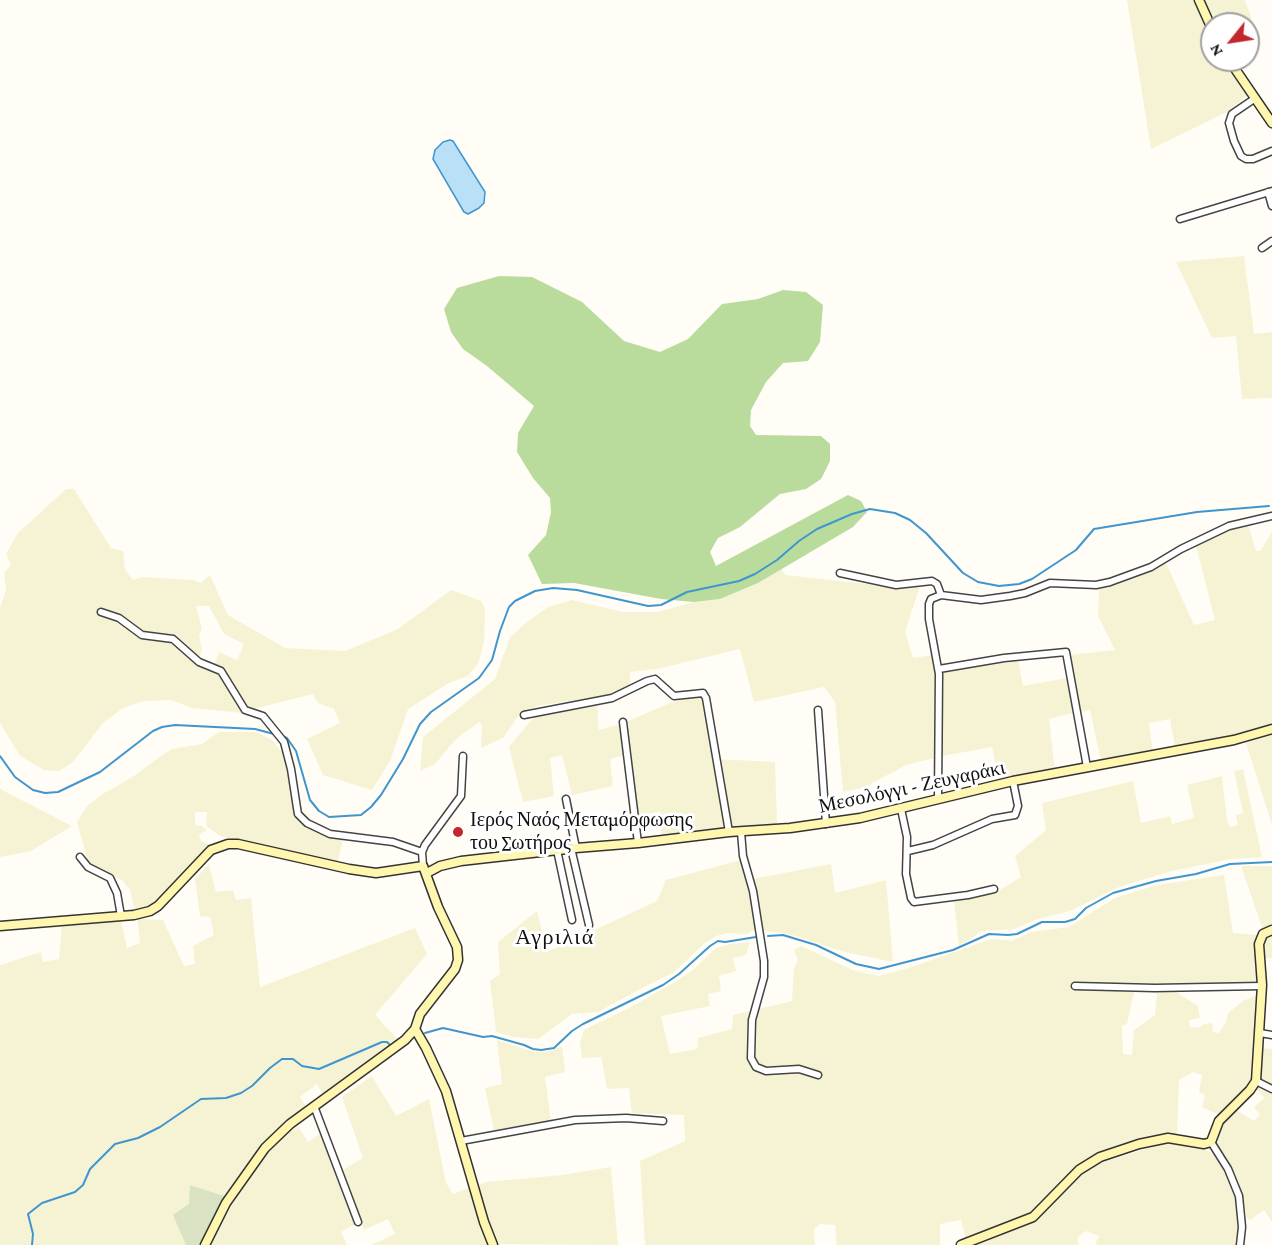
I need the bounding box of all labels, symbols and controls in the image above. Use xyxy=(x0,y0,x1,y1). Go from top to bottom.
north arrow xyxy=(1200,12,1260,72)
text: N xyxy=(1206,41,1226,59)
street label: Μεσολόγγι - Ζευγαράκι xyxy=(816,755,1008,819)
place label: Ιερός Ναός Μεταμόρφωσης του Σωτήρος xyxy=(470,808,693,855)
marker: Ιερός Ναός Μεταμόρφωσης του Σωτήρος xyxy=(451,825,465,839)
district label: Αγριλιά xyxy=(515,924,595,950)

